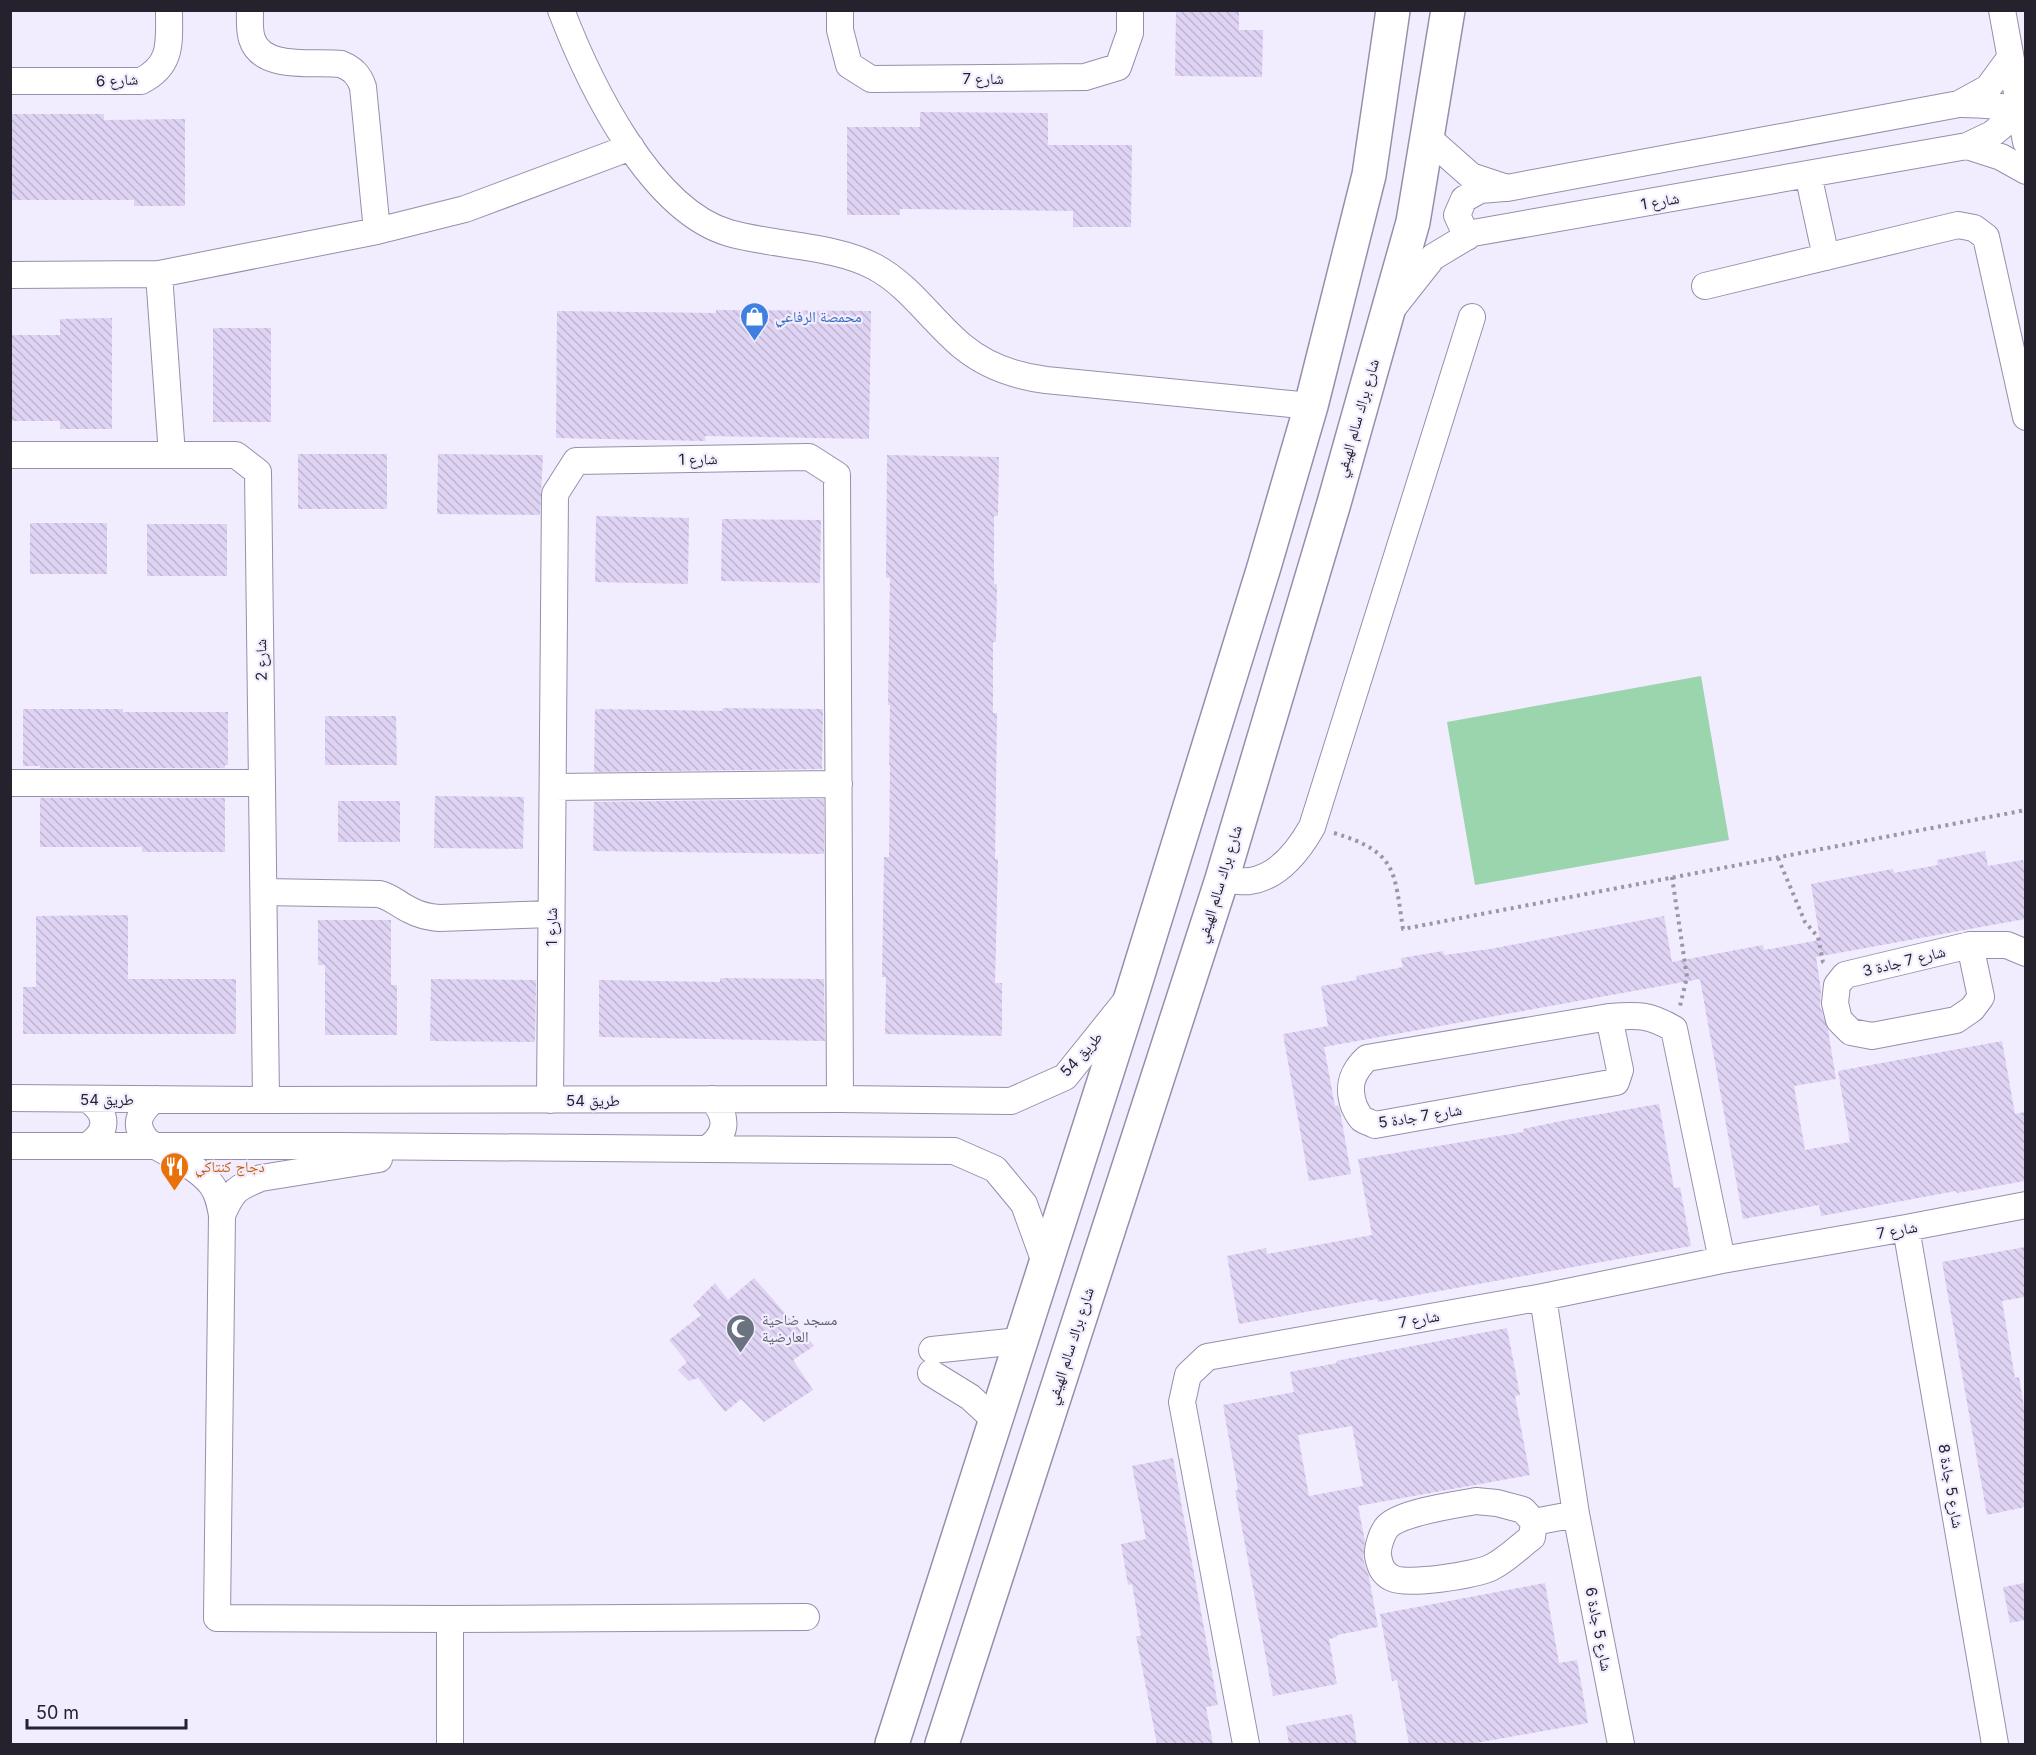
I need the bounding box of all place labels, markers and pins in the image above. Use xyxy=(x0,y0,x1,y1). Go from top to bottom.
shop icon: محمصة الرفاعي xyxy=(738,300,770,342)
place label: محمصة الرفاعي xyxy=(775,307,862,328)
restaurant icon: دجاج كنتاكي xyxy=(158,1150,190,1192)
place label: دجاج كنتاكي xyxy=(195,1157,265,1178)
place label: مسجد ضاحية العارضية xyxy=(762,1310,838,1346)
mosque icon: مسجد ضاحية العارضية xyxy=(725,1312,757,1354)

